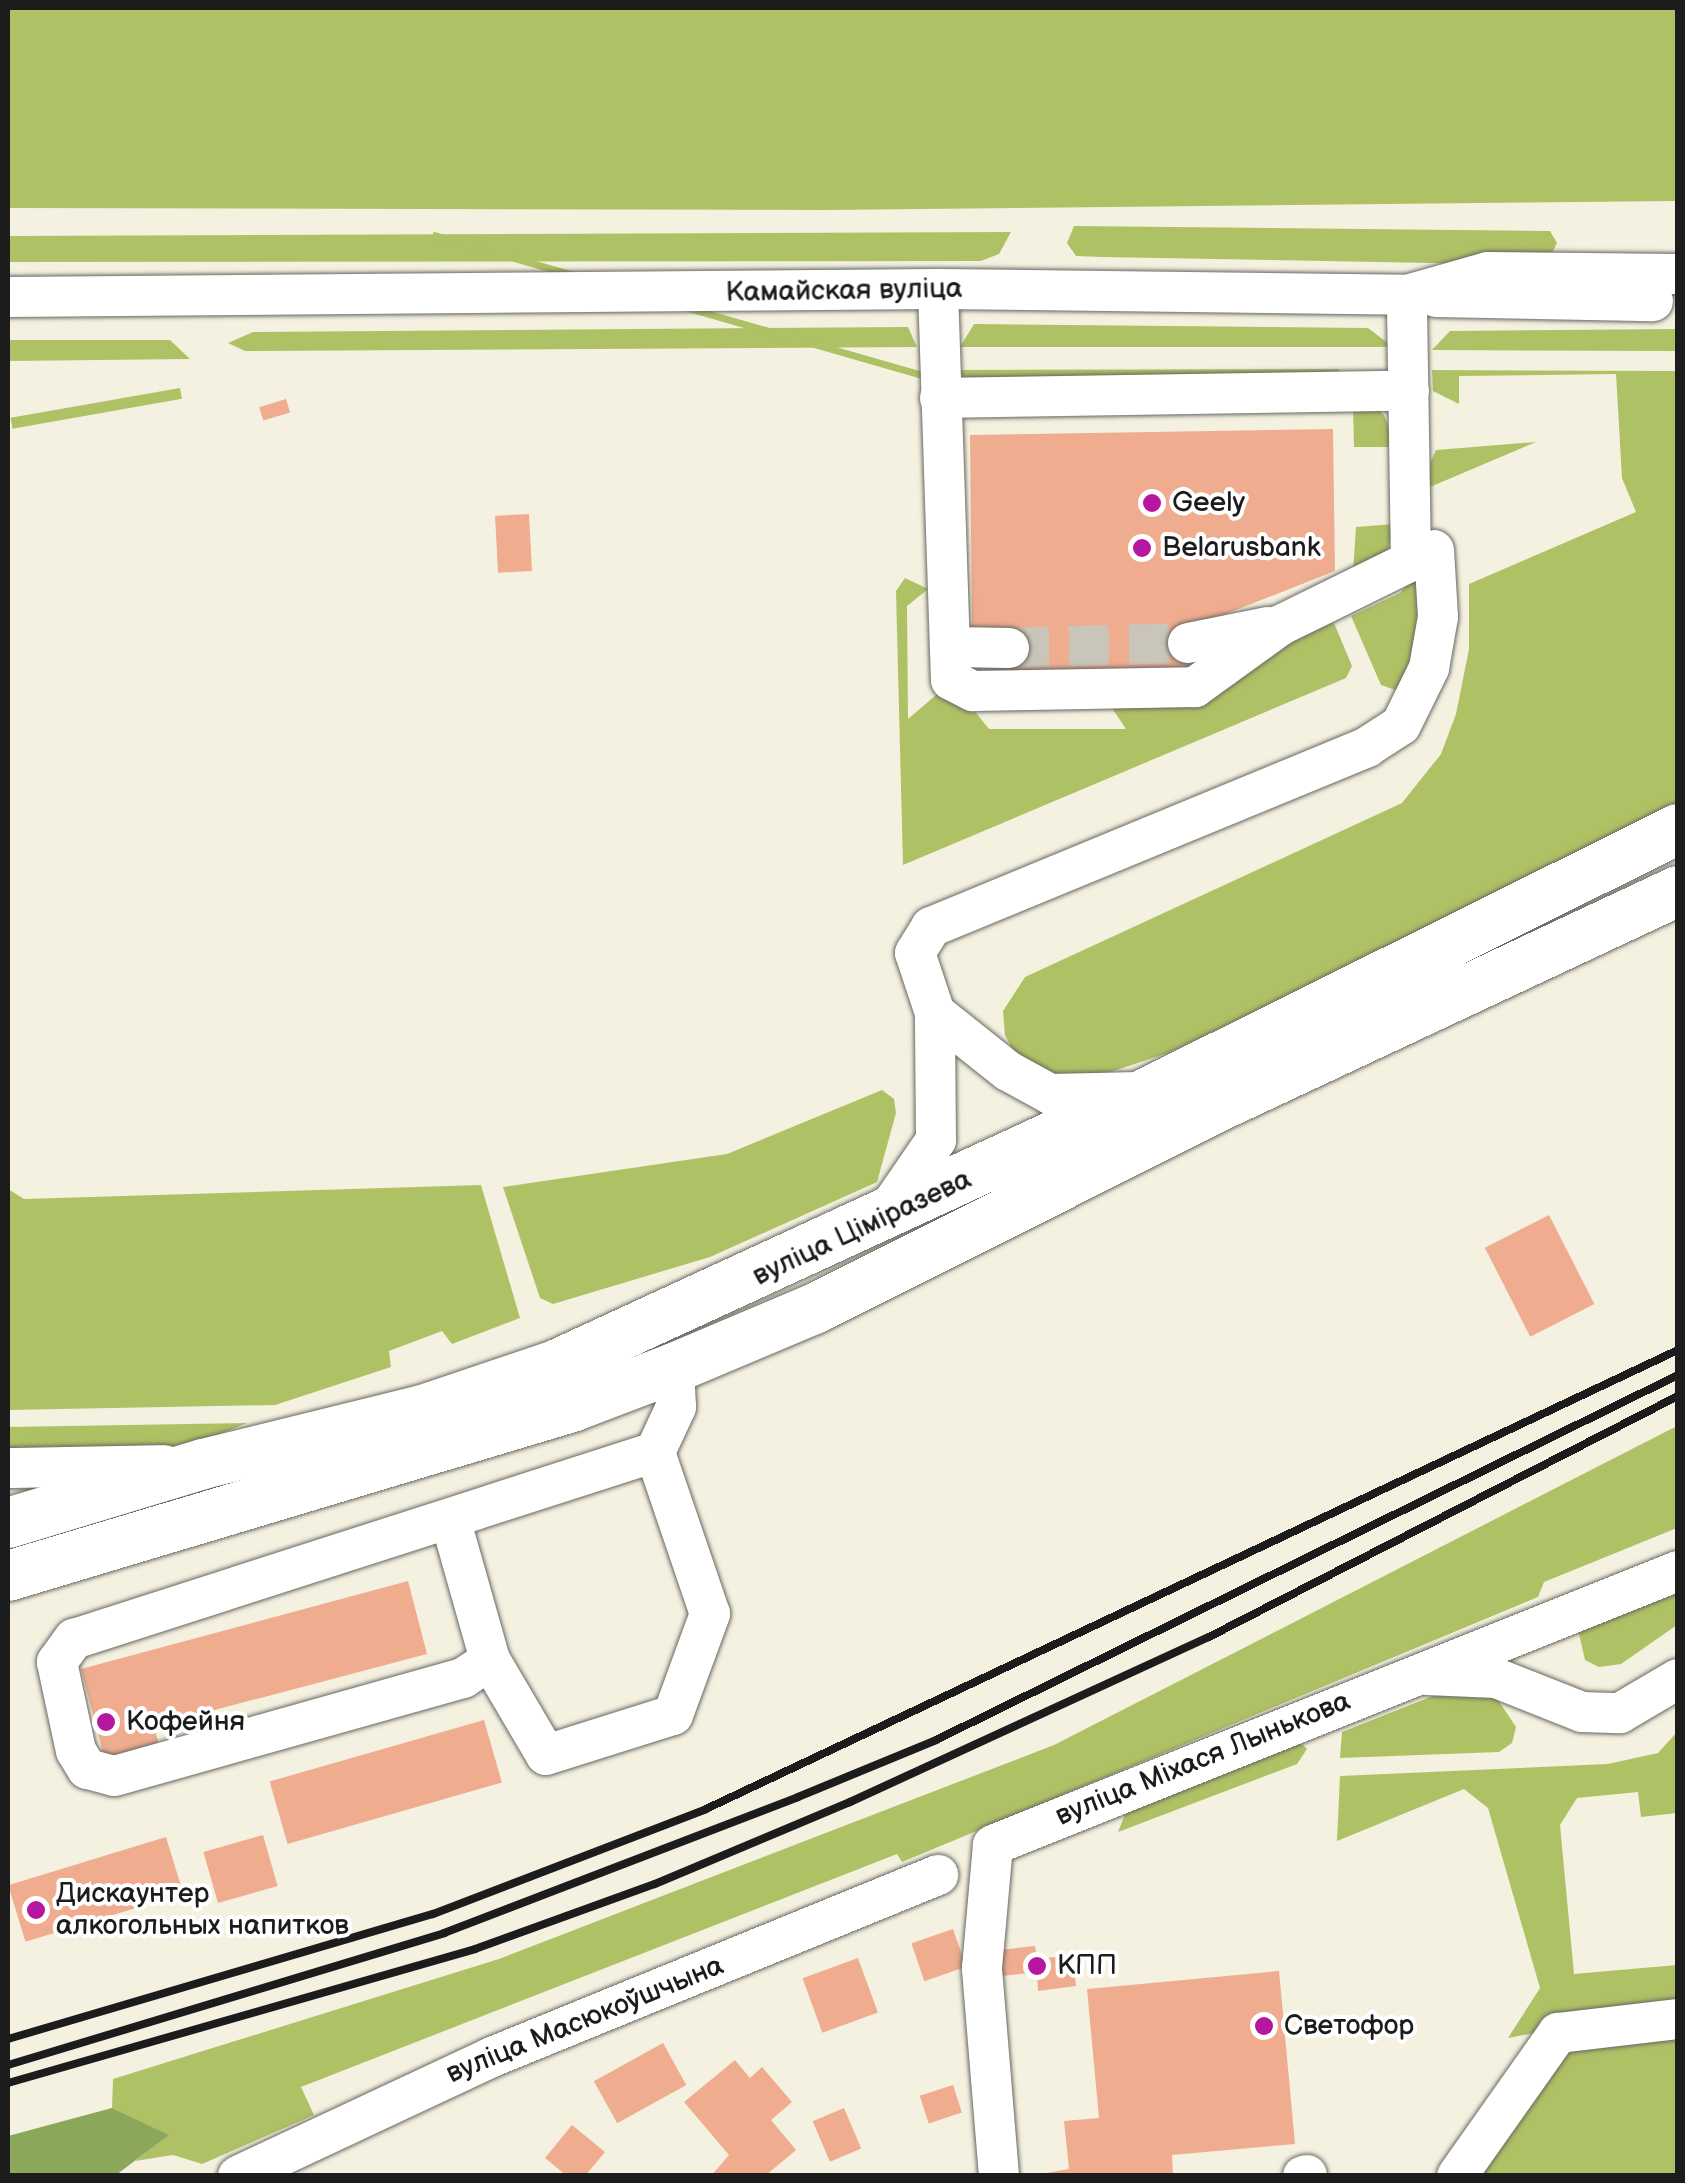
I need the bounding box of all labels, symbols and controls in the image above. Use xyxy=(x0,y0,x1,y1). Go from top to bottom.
street label: Камайская вуліца xyxy=(725,272,963,310)
place label: Geely xyxy=(1172,486,1245,520)
marker: Geely xyxy=(1141,492,1163,514)
place label: Belarusbank xyxy=(1162,531,1320,565)
marker: Belarusbank xyxy=(1131,537,1153,559)
street label: вуліца Ціміразева xyxy=(747,1163,977,1293)
street label: вуліца Міхася Лынькова xyxy=(1051,1684,1355,1834)
place label: Кофейня xyxy=(126,1705,245,1739)
marker: Кофейня xyxy=(95,1711,117,1733)
place label: Дискаунтер алкогольных напитков xyxy=(56,1877,349,1943)
marker: Дискаунтер алкогольных напитков xyxy=(25,1899,47,1921)
street label: вуліца Масюкоўшчына xyxy=(441,1949,729,2091)
place label: КПП xyxy=(1057,1949,1117,1983)
marker: КПП xyxy=(1026,1955,1048,1977)
place label: Светофор xyxy=(1284,2009,1414,2043)
marker: Светофор xyxy=(1253,2015,1275,2037)

